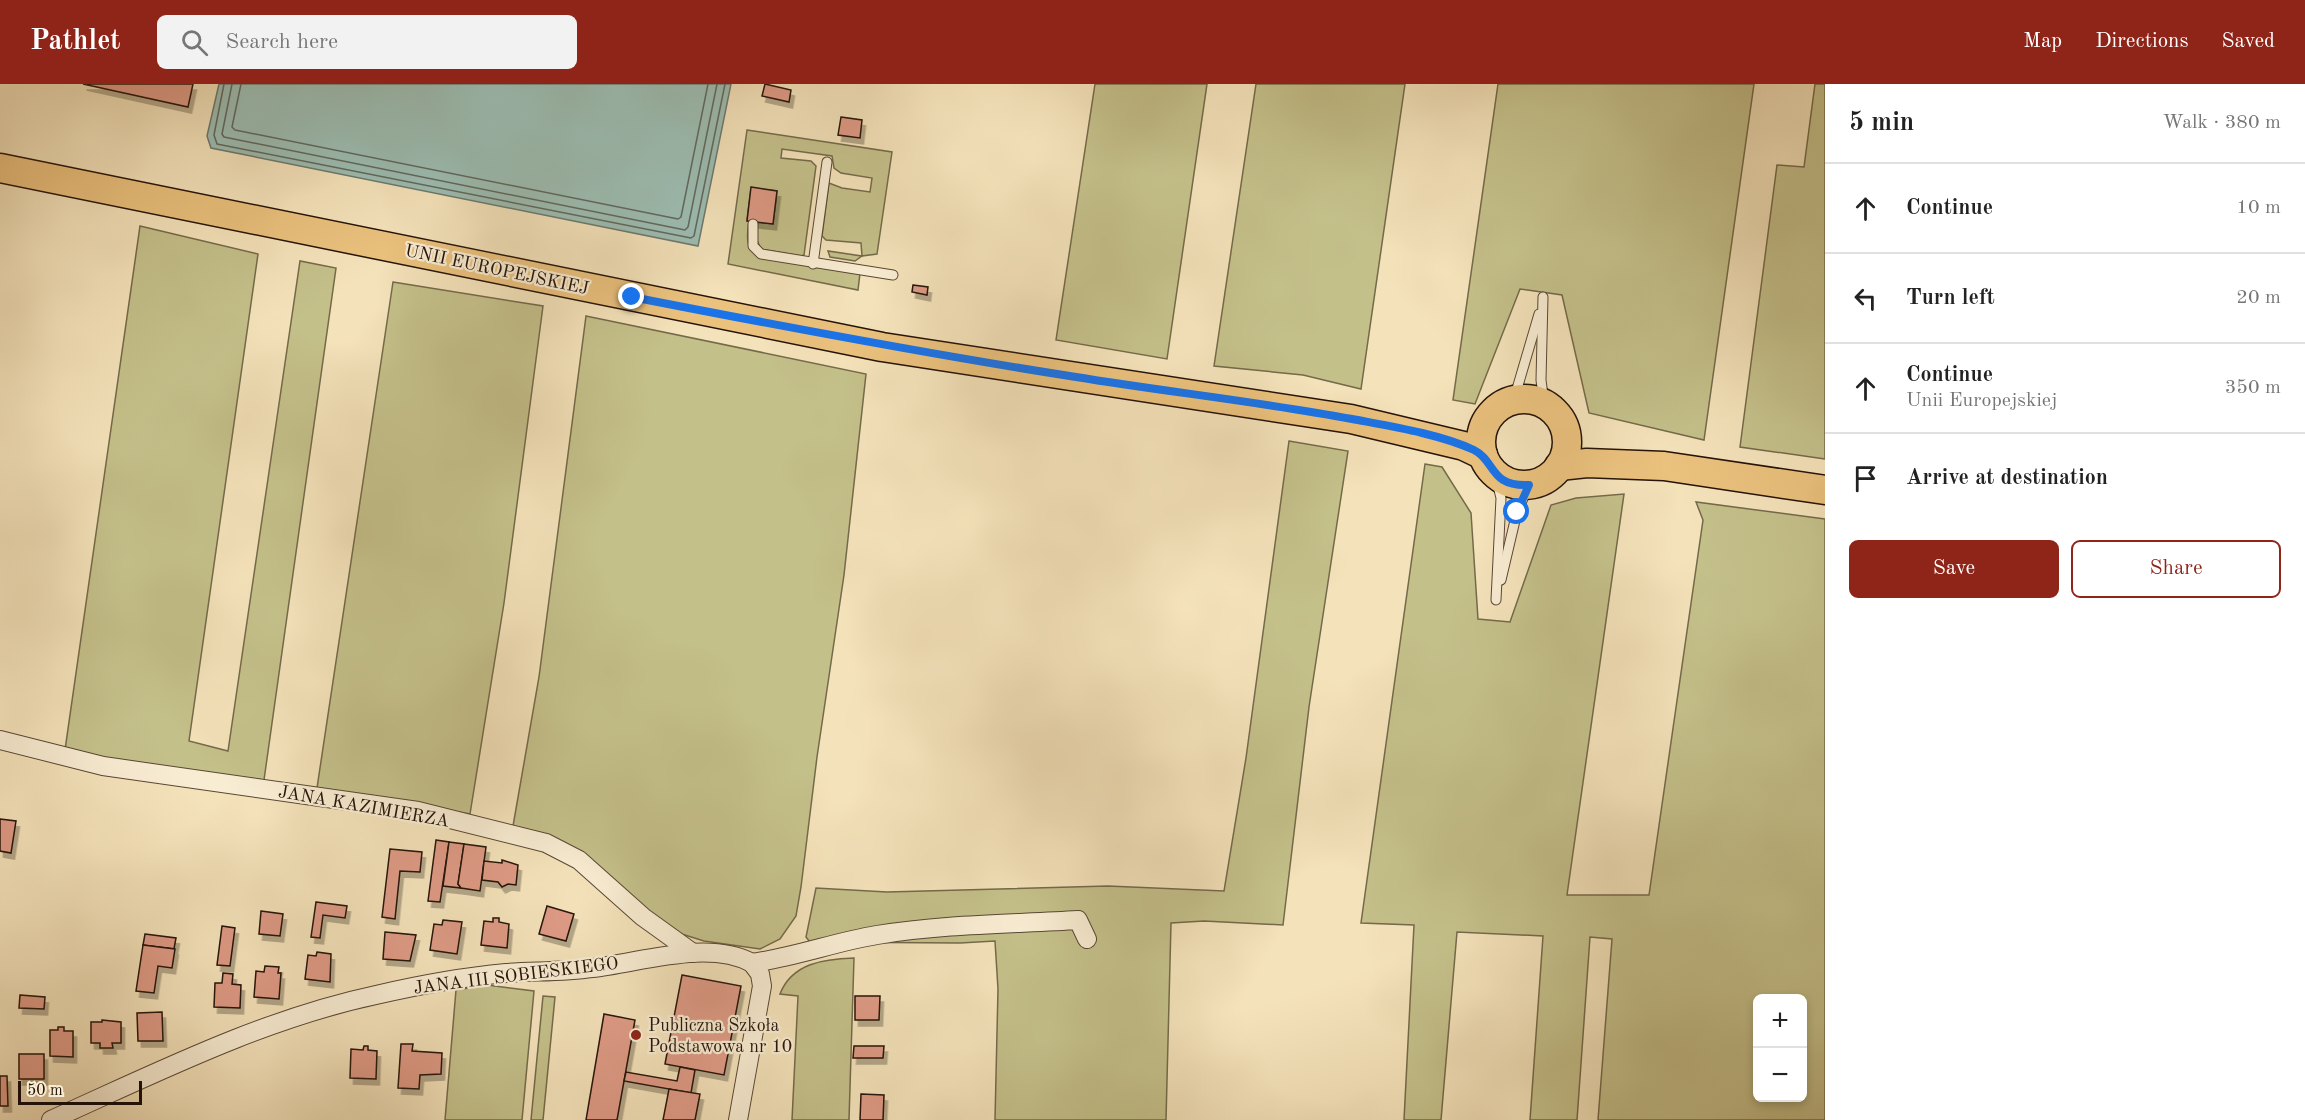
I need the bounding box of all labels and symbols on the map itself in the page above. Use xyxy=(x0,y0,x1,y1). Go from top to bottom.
street label: UNII EUROPEJSKIEJ xyxy=(403,242,591,298)
route end xyxy=(618,283,644,309)
route start xyxy=(1503,498,1529,524)
street label: JANA KAZIMIERZA xyxy=(277,783,451,831)
street label: JANA III SOBIESKIEGO xyxy=(413,954,620,997)
place label: Publiczna Szkoła Podstawowa nr 10 xyxy=(648,1017,792,1056)
marker: Publiczna Szkoła Podstawowa nr 10 xyxy=(629,1028,643,1042)
scale bar xyxy=(18,1078,142,1106)

